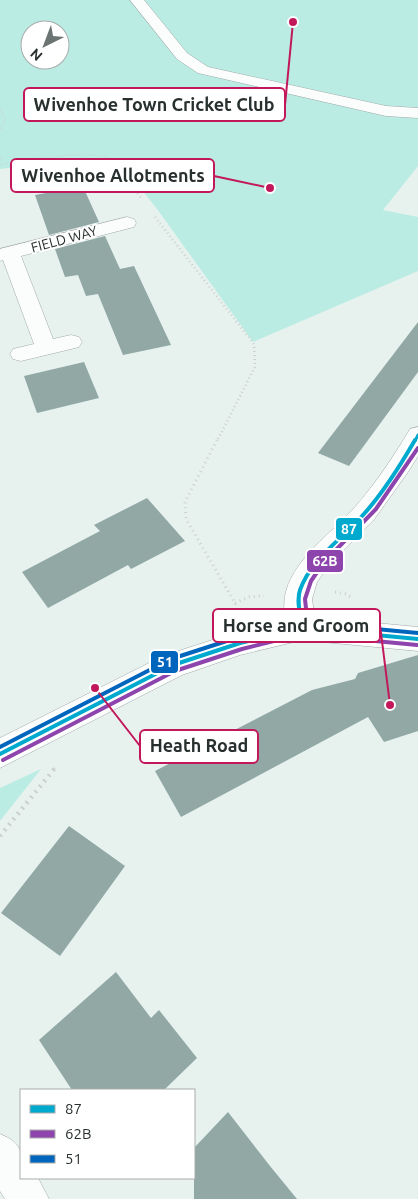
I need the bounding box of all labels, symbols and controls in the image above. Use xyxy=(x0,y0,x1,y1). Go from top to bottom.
north arrow xyxy=(20,20,70,70)
text: N xyxy=(27,45,46,64)
callout: Wivenhoe Town Cricket Club xyxy=(24,88,285,121)
text: Wivenhoe Town Cricket Club xyxy=(34,94,274,114)
callout: Wivenhoe Allotments xyxy=(11,159,214,192)
text: Wivenhoe Allotments xyxy=(21,165,205,185)
street label: FIELD WAY xyxy=(29,222,99,256)
line badge: 87 xyxy=(335,517,363,541)
text: 87 xyxy=(341,521,357,537)
line badge: 62B xyxy=(306,549,344,573)
text: 62B xyxy=(312,553,338,569)
callout: Horse and Groom xyxy=(213,609,380,642)
text: Horse and Groom xyxy=(223,615,369,635)
line badge: 51 xyxy=(150,650,179,674)
text: 51 xyxy=(157,654,173,670)
callout: Heath Road xyxy=(140,730,258,763)
text: Heath Road xyxy=(150,735,248,755)
legend xyxy=(20,1089,195,1179)
text: 87 xyxy=(65,1100,82,1117)
text: 62B xyxy=(65,1125,91,1142)
text: 51 xyxy=(65,1150,82,1167)

